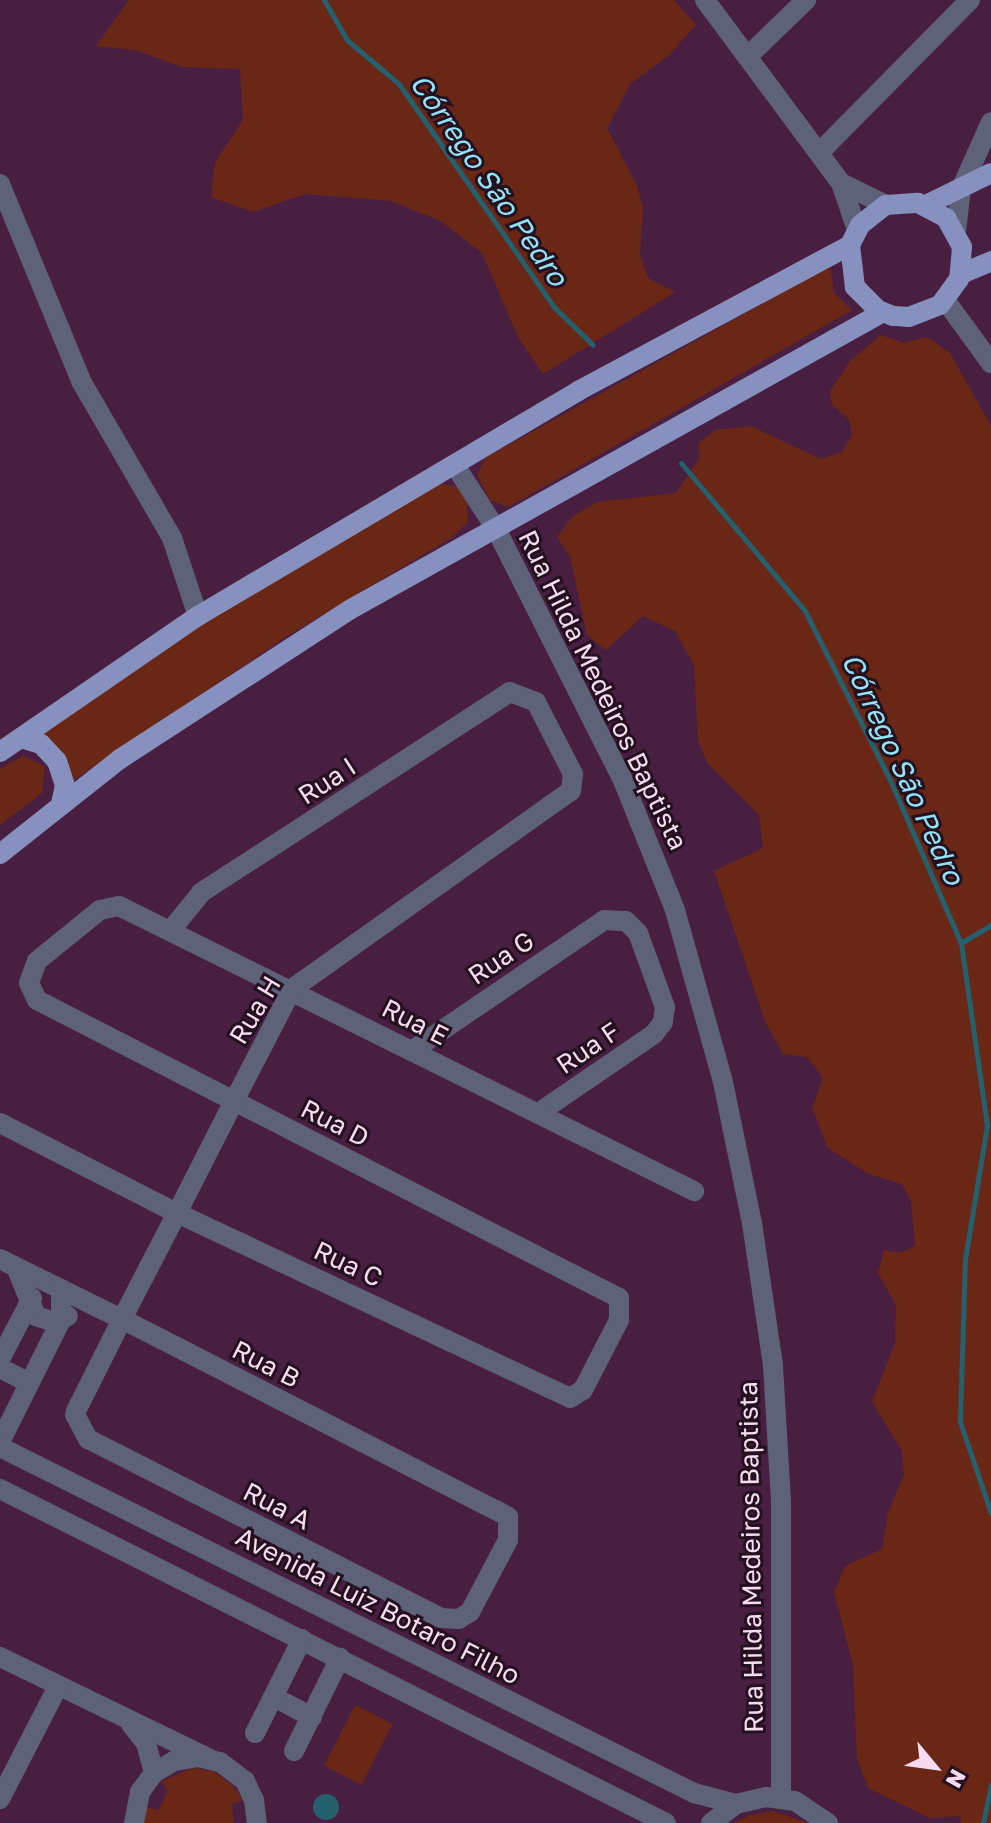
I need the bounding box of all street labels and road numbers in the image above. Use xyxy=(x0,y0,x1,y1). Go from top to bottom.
street label: Rua Hilda Medeiros Baptista xyxy=(512,525,694,855)
street label: Rua I xyxy=(292,751,362,811)
street label: Rua G xyxy=(462,925,540,991)
street label: Rua H xyxy=(223,970,287,1050)
street label: Rua E xyxy=(377,992,453,1052)
street label: Rua F xyxy=(550,1016,626,1080)
street label: Rua D xyxy=(296,1093,374,1153)
street label: Rua C xyxy=(309,1235,387,1293)
street label: Rua B xyxy=(227,1334,305,1394)
street label: Rua Hilda Medeiros Baptista xyxy=(732,1381,770,1733)
street label: Rua A xyxy=(238,1476,316,1536)
street label: Avenida Luiz Botaro Filho xyxy=(231,1521,525,1691)

